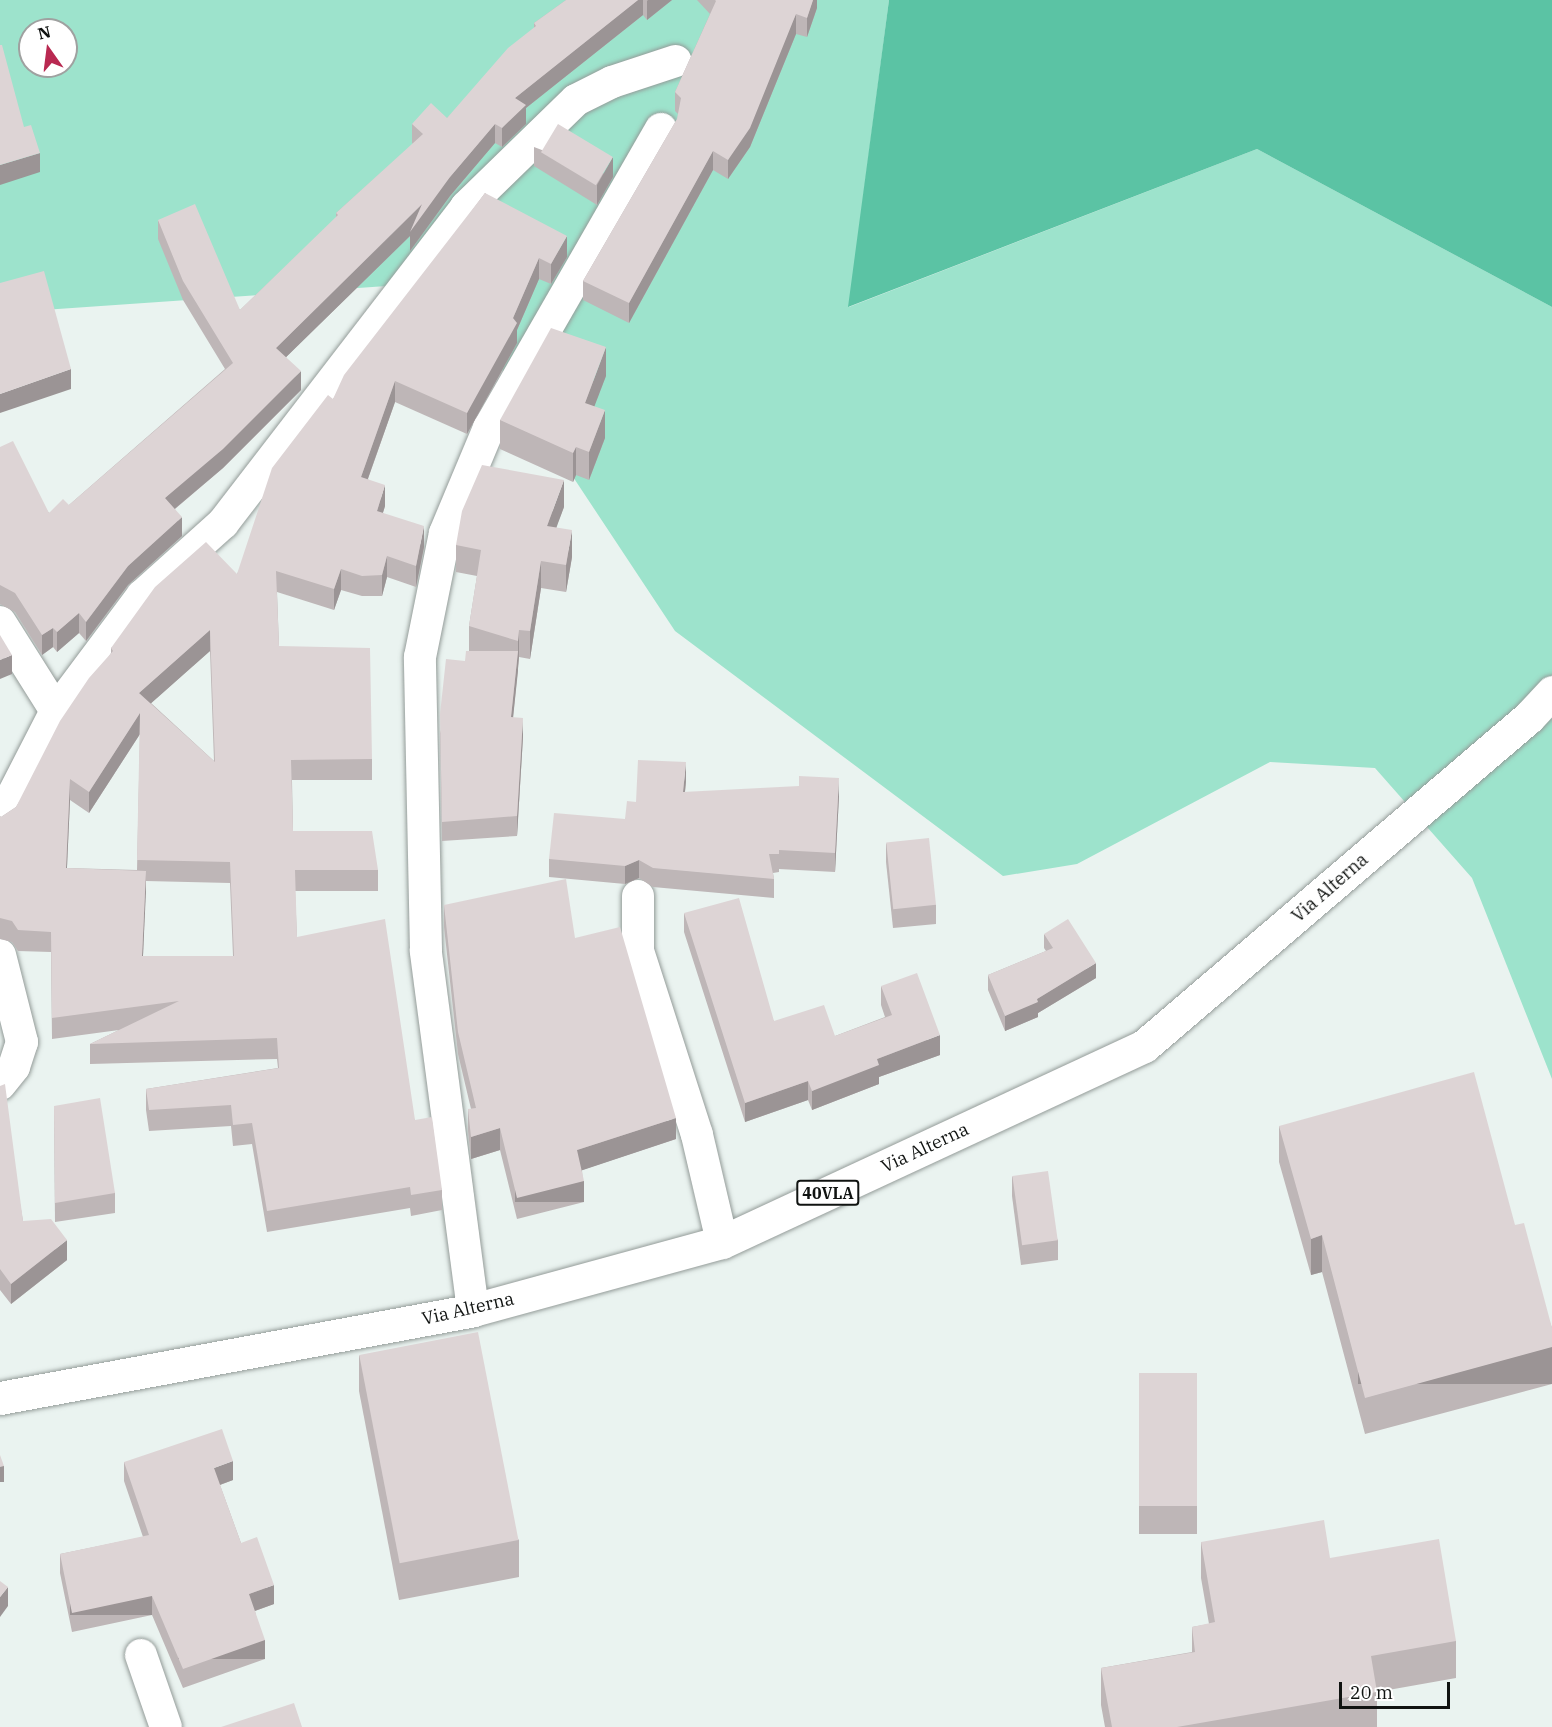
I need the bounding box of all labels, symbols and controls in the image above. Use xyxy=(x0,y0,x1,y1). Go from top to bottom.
north arrow xyxy=(18,18,78,78)
text: N xyxy=(36,21,53,44)
street label: Via Alterna xyxy=(1287,849,1373,927)
street label: Via Alterna xyxy=(878,1118,972,1178)
road number: 40VLA xyxy=(795,1180,861,1206)
street label: Via Alterna xyxy=(420,1288,516,1330)
scale bar xyxy=(1342,1670,1453,1708)
text: 20 m xyxy=(1350,1681,1393,1704)

